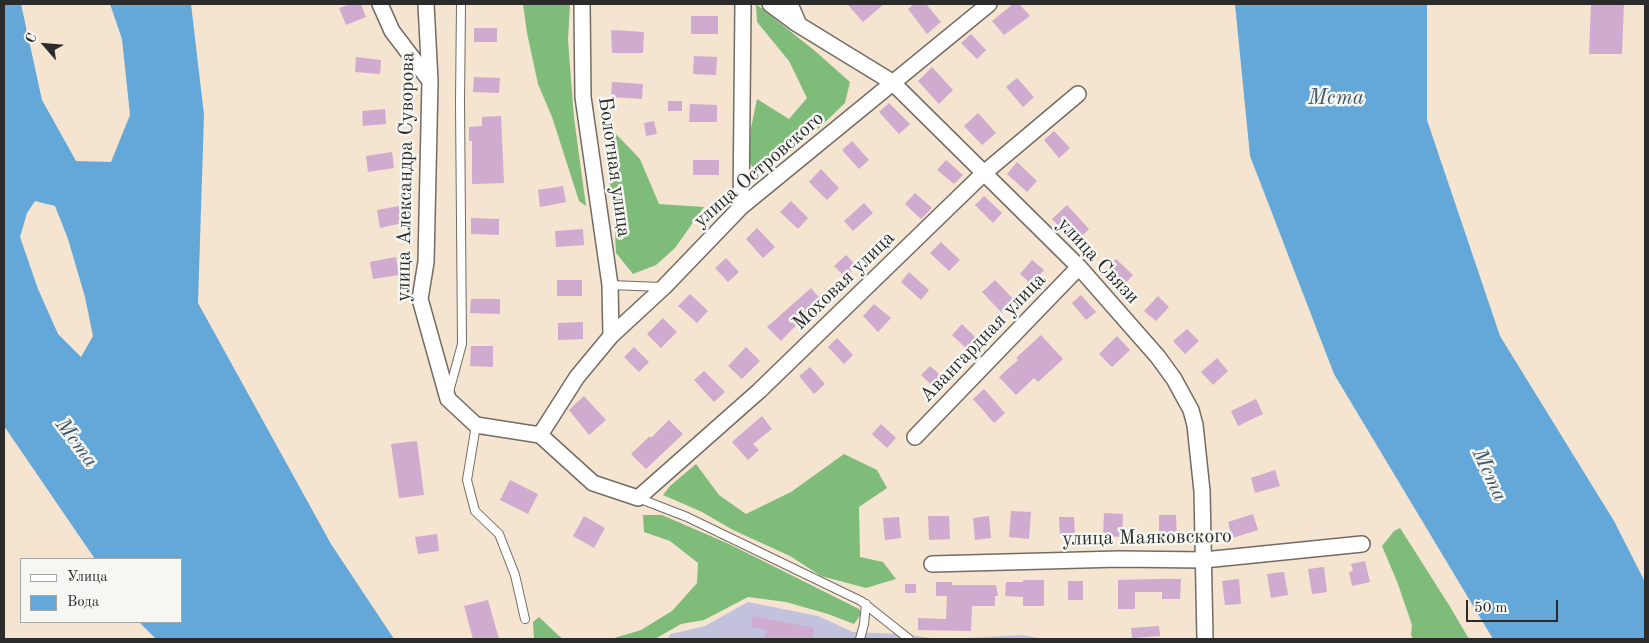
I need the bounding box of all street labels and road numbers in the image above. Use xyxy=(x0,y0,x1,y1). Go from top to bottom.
street label: улица Александра Суворова xyxy=(392,52,420,302)
street label: Болотная улица xyxy=(592,95,636,239)
street label: улица Островского xyxy=(689,107,829,233)
street label: улица Связи xyxy=(1052,213,1144,309)
street label: Моховая улица xyxy=(788,226,900,336)
street label: Авангардная улица xyxy=(915,268,1051,408)
street label: улица Маяковского xyxy=(1062,525,1232,551)

